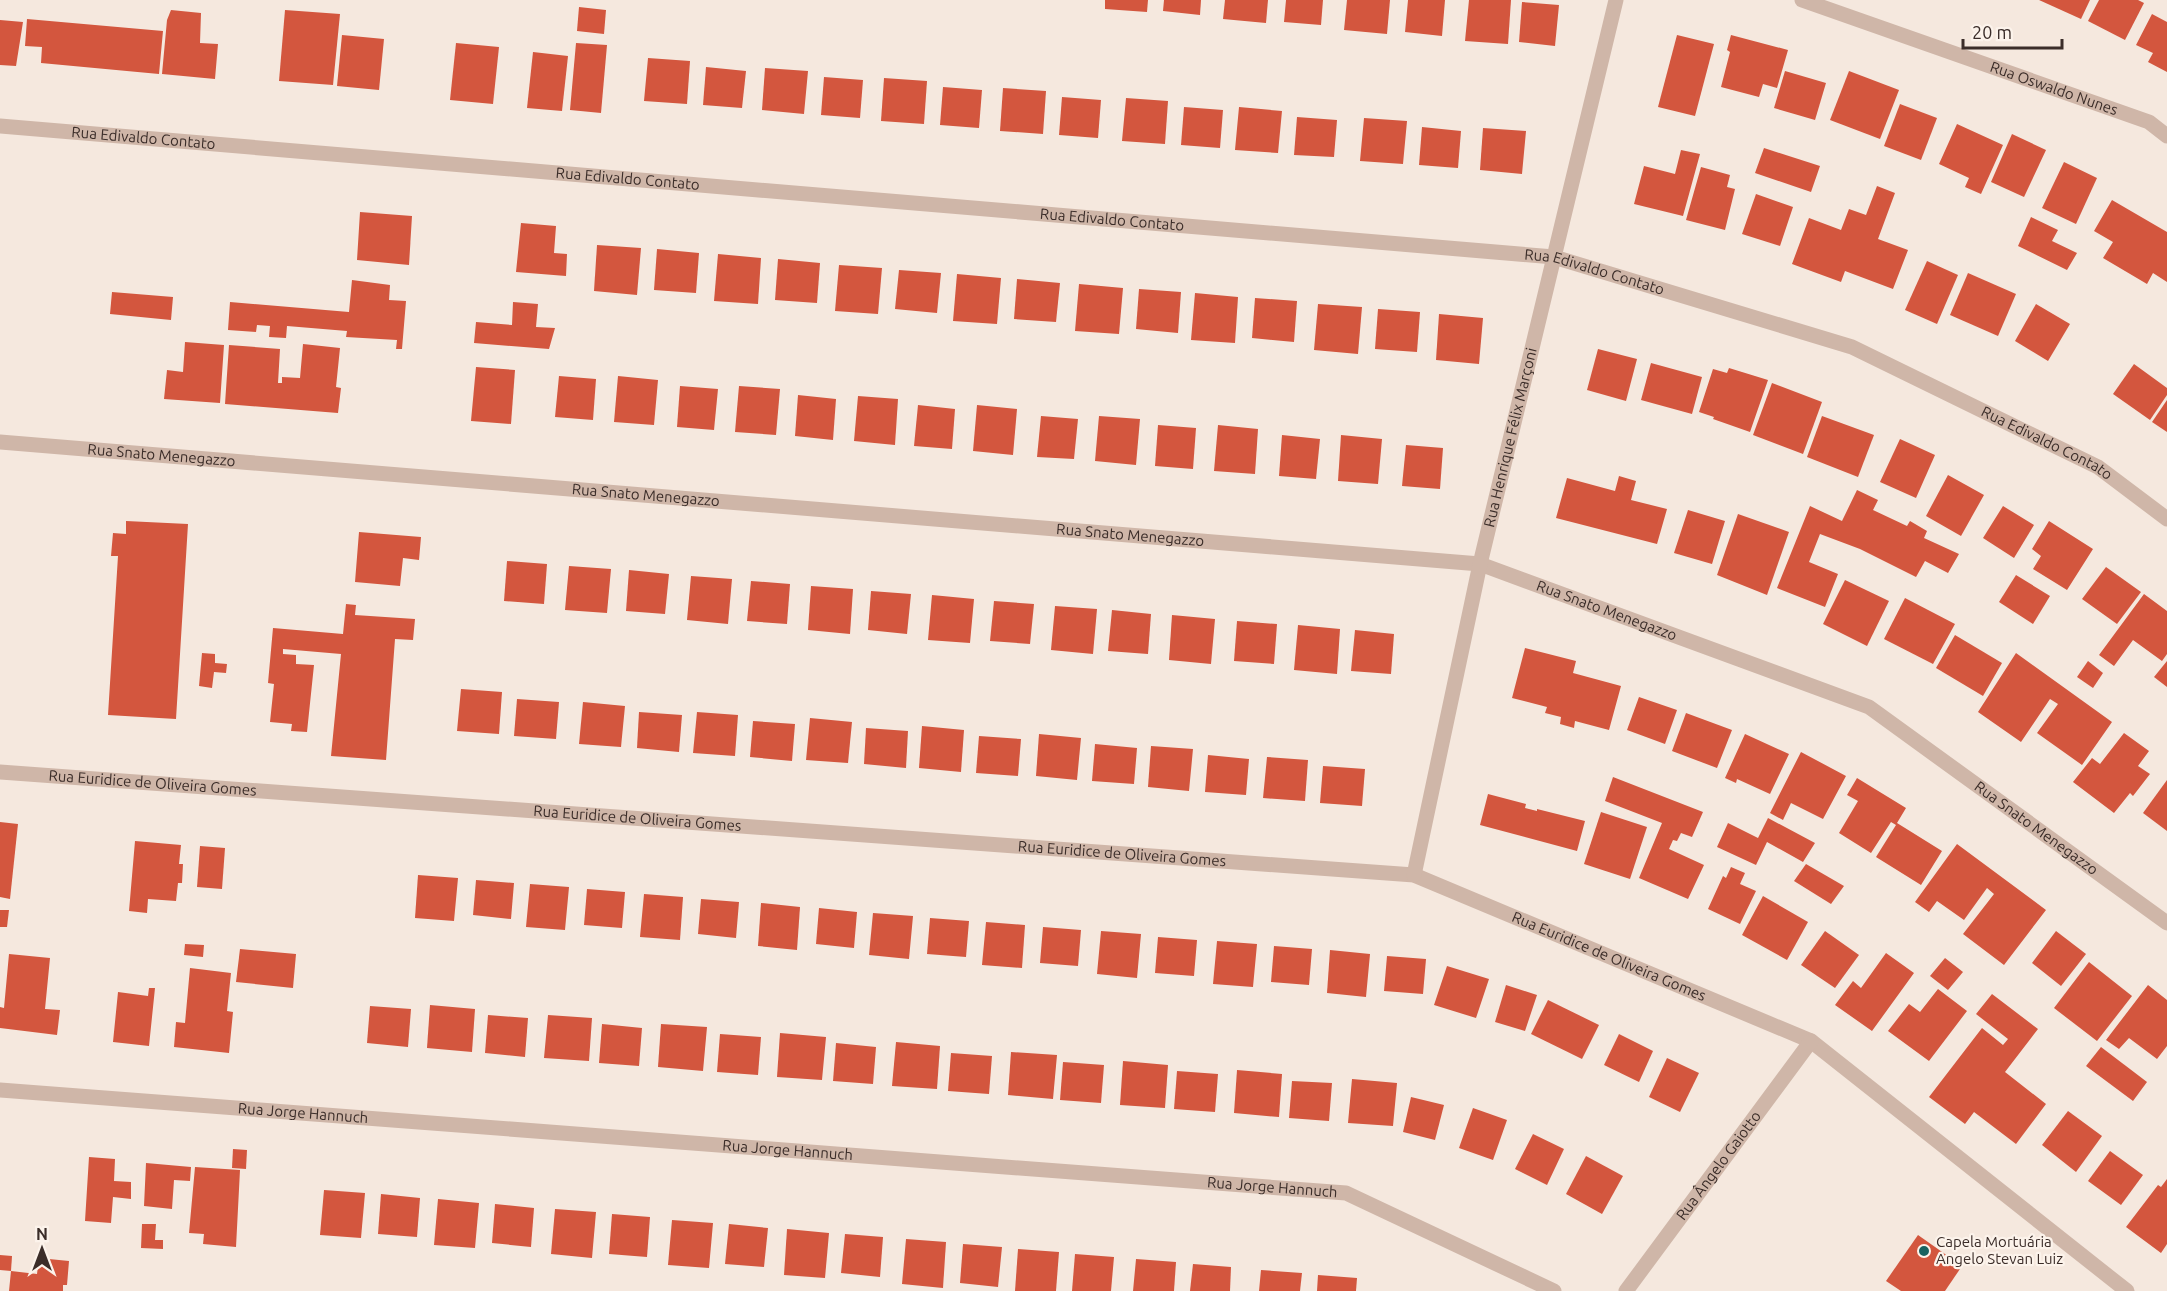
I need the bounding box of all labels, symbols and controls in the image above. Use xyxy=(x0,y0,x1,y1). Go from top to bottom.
scale bar xyxy=(1963,12,2062,50)
text: 20 m xyxy=(1972,22,2012,42)
street label: Rua Oswaldo Nunes xyxy=(1988,58,2120,118)
street label: Rua Edivaldo Contato xyxy=(71,123,216,152)
street label: Rua Edivaldo Contato xyxy=(555,164,701,193)
street label: Rua Edivaldo Contato xyxy=(1039,205,1185,234)
street label: Rua Edivaldo Contato xyxy=(1524,246,1666,298)
street label: Rua Henrique Félix Marçoni xyxy=(1480,346,1540,529)
street label: Rua Edivaldo Contato xyxy=(1979,402,2116,483)
street label: Rua Snato Menegazzo xyxy=(87,440,236,469)
street label: Rua Snato Menegazzo xyxy=(571,480,720,509)
street label: Rua Snato Menegazzo xyxy=(1056,520,1205,549)
street label: Rua Snato Menegazzo xyxy=(1534,577,1679,644)
street label: Rua Euridice de Oliveira Gomes xyxy=(48,767,257,799)
street label: Rua Snato Menegazzo xyxy=(1971,777,2102,878)
street label: Rua Euridice de Oliveira Gomes xyxy=(533,802,742,834)
street label: Rua Euridice de Oliveira Gomes xyxy=(1017,837,1227,869)
street label: Rua Euridice de Oliveira Gomes xyxy=(1510,908,1709,1004)
street label: Rua Jorge Hannuch xyxy=(237,1099,369,1126)
street label: Rua Ângelo Gaiotto xyxy=(1673,1108,1764,1223)
street label: Rua Jorge Hannuch xyxy=(722,1136,854,1163)
street label: Rua Jorge Hannuch xyxy=(1206,1173,1338,1200)
north arrow xyxy=(12,1219,72,1279)
text: N xyxy=(36,1225,48,1243)
place label: Capela Mortuária Angelo Stevan Luiz xyxy=(1936,1233,2063,1267)
marker: Capela Mortuária Angelo Stevan Luiz xyxy=(1917,1244,1931,1258)

